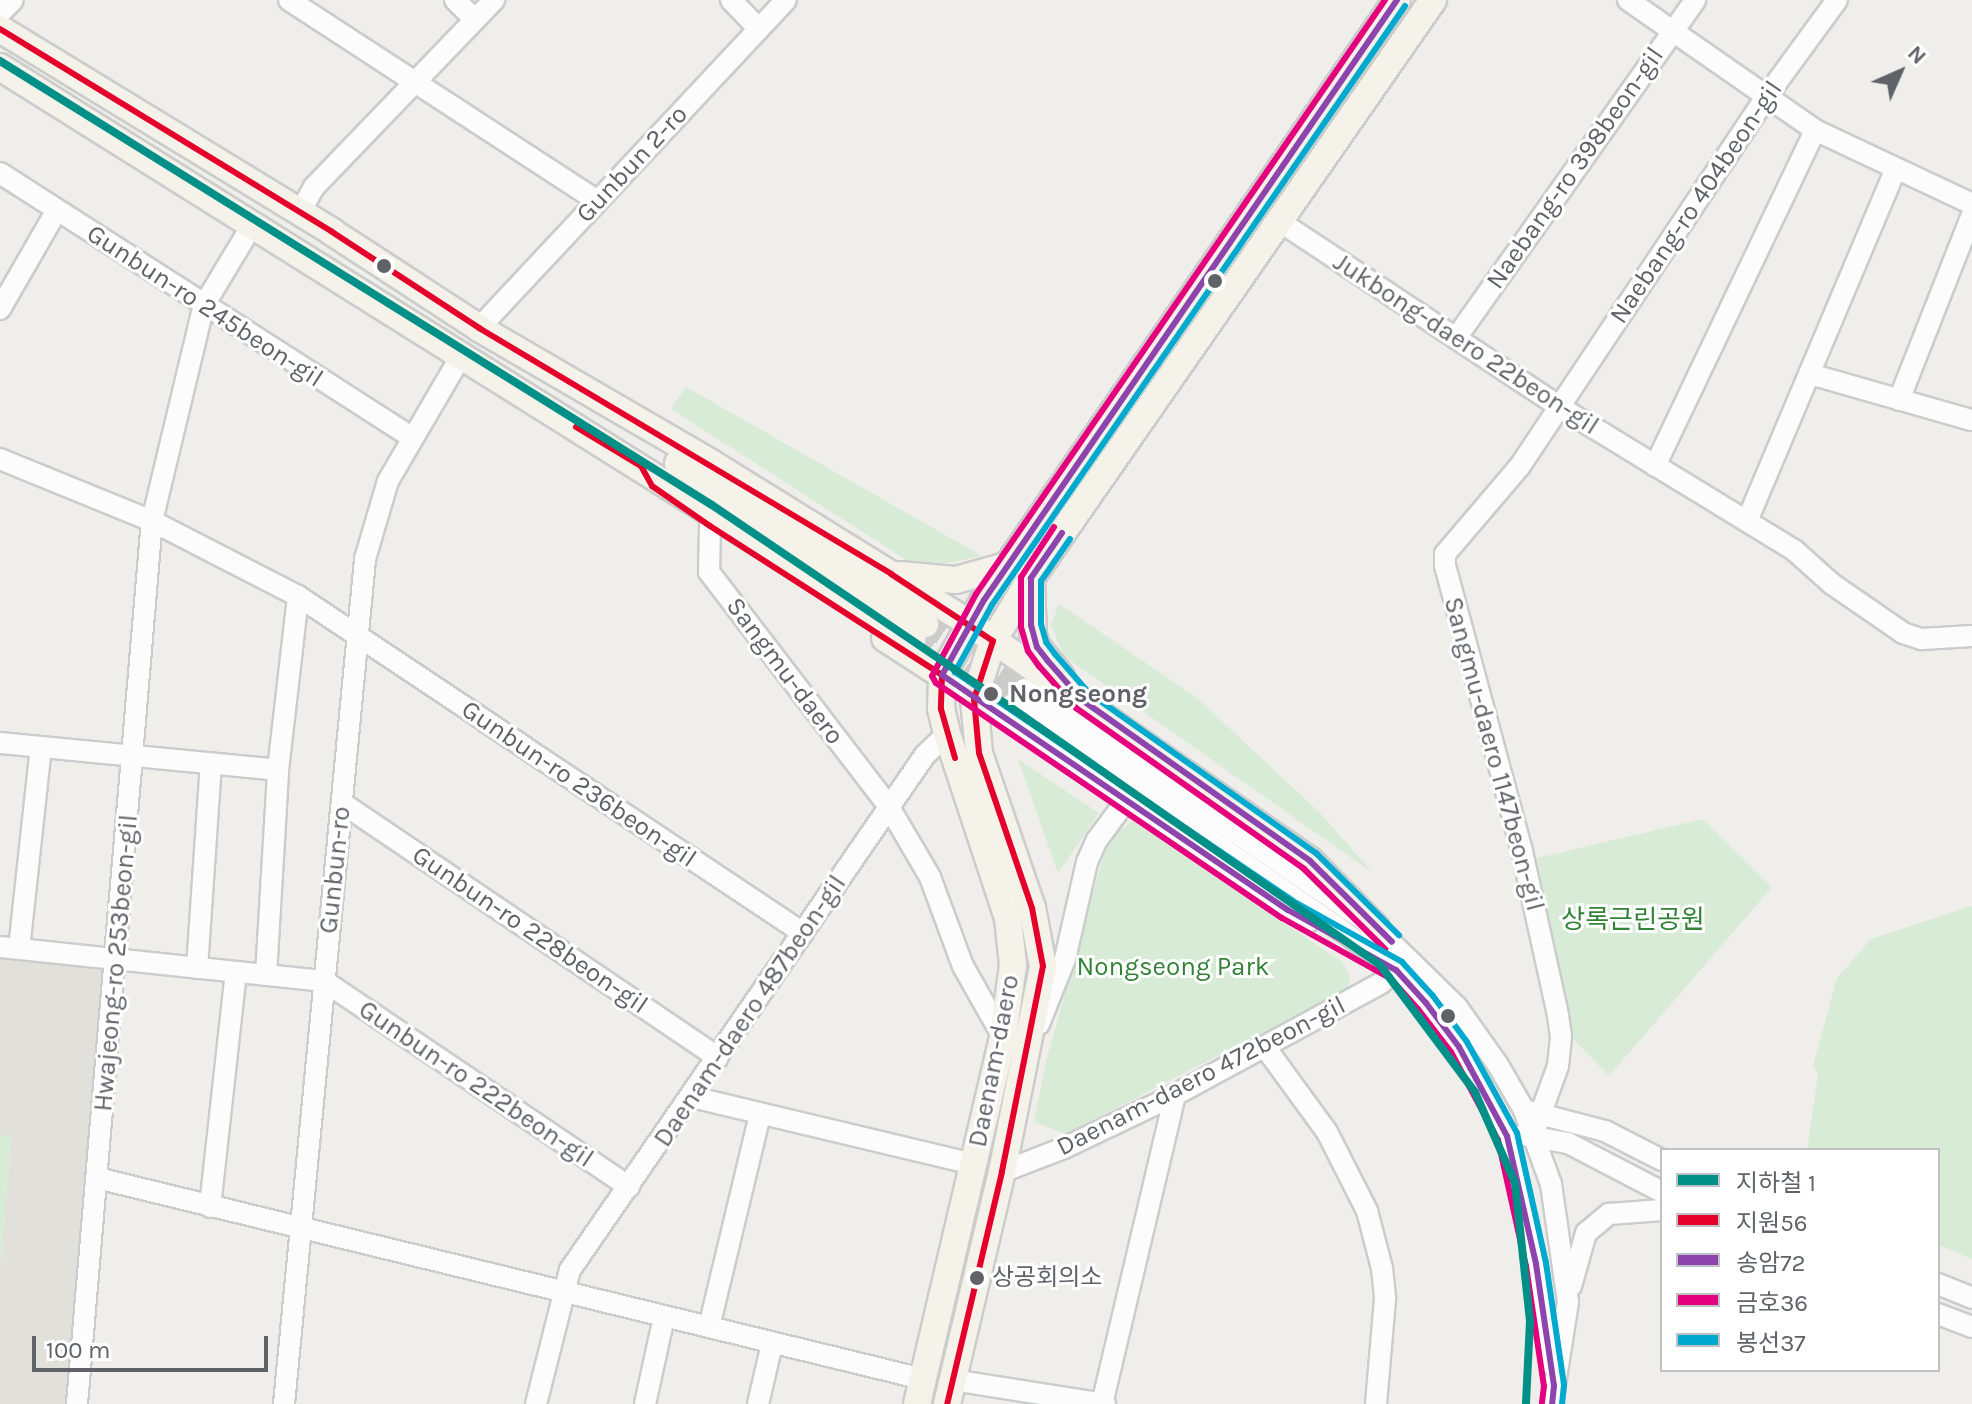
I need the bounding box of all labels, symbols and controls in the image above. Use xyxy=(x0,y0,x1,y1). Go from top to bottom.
north arrow xyxy=(1860,32,1940,112)
text: N xyxy=(1902,40,1932,70)
street label: Naebang-ro 398beon-gil xyxy=(1480,41,1670,295)
street label: Naebang-ro 404beon-gil xyxy=(1603,75,1789,329)
street label: Gunbun 2-ro xyxy=(570,99,694,229)
street label: Gunbun-ro 245beon-gil xyxy=(81,218,329,394)
street label: Jukbong-daero 22beon-gil xyxy=(1327,246,1605,442)
unlabelled marker xyxy=(376,258,392,274)
unlabelled marker xyxy=(1207,273,1223,289)
street label: Sangmu-daero xyxy=(720,591,850,751)
street label: Sangmu-daero 1147beon-gil xyxy=(1437,594,1551,914)
place label: Nongseong xyxy=(1009,678,1147,710)
marker: Nongseong xyxy=(980,683,1002,705)
street label: Gunbun-ro 236beon-gil xyxy=(456,694,702,874)
street label: Gunbun-ro xyxy=(313,805,357,935)
street label: Hwajeong-ro 253beon-gil xyxy=(87,813,145,1113)
street label: Gunbun-ro 228beon-gil xyxy=(406,840,654,1020)
street label: Daenam-daero 487beon-gil xyxy=(647,869,853,1153)
park label: 상록근린공원 xyxy=(1561,904,1705,936)
park label: Nongseong Park xyxy=(1077,951,1269,983)
street label: Daenam-daero xyxy=(962,972,1026,1150)
street label: Daenam-daero 472beon-gil xyxy=(1051,989,1351,1163)
street label: Gunbun-ro 222beon-gil xyxy=(353,994,599,1174)
unlabelled marker xyxy=(1440,1008,1456,1024)
legend xyxy=(1660,1148,1940,1372)
text: 지하철 1 xyxy=(1736,1169,1816,1197)
text: 지원56 xyxy=(1736,1209,1807,1237)
text: 송암72 xyxy=(1736,1249,1805,1277)
place label: 상공회의소 xyxy=(992,1264,1102,1292)
marker: 상공회의소 xyxy=(969,1270,985,1286)
text: 금호36 xyxy=(1736,1289,1808,1317)
scale bar xyxy=(36,1320,272,1370)
text: 봉선37 xyxy=(1736,1329,1806,1357)
text: 100 m xyxy=(46,1336,111,1364)

